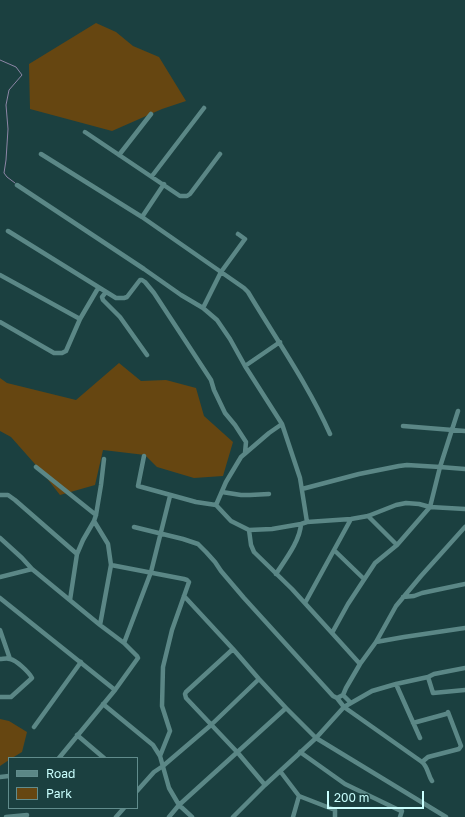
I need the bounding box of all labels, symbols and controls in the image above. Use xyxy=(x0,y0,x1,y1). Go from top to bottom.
legend xyxy=(8,757,138,809)
text: Road xyxy=(46,766,75,781)
scale bar xyxy=(329,783,426,809)
text: Park xyxy=(46,786,72,801)
text: 200 m xyxy=(334,790,369,805)

